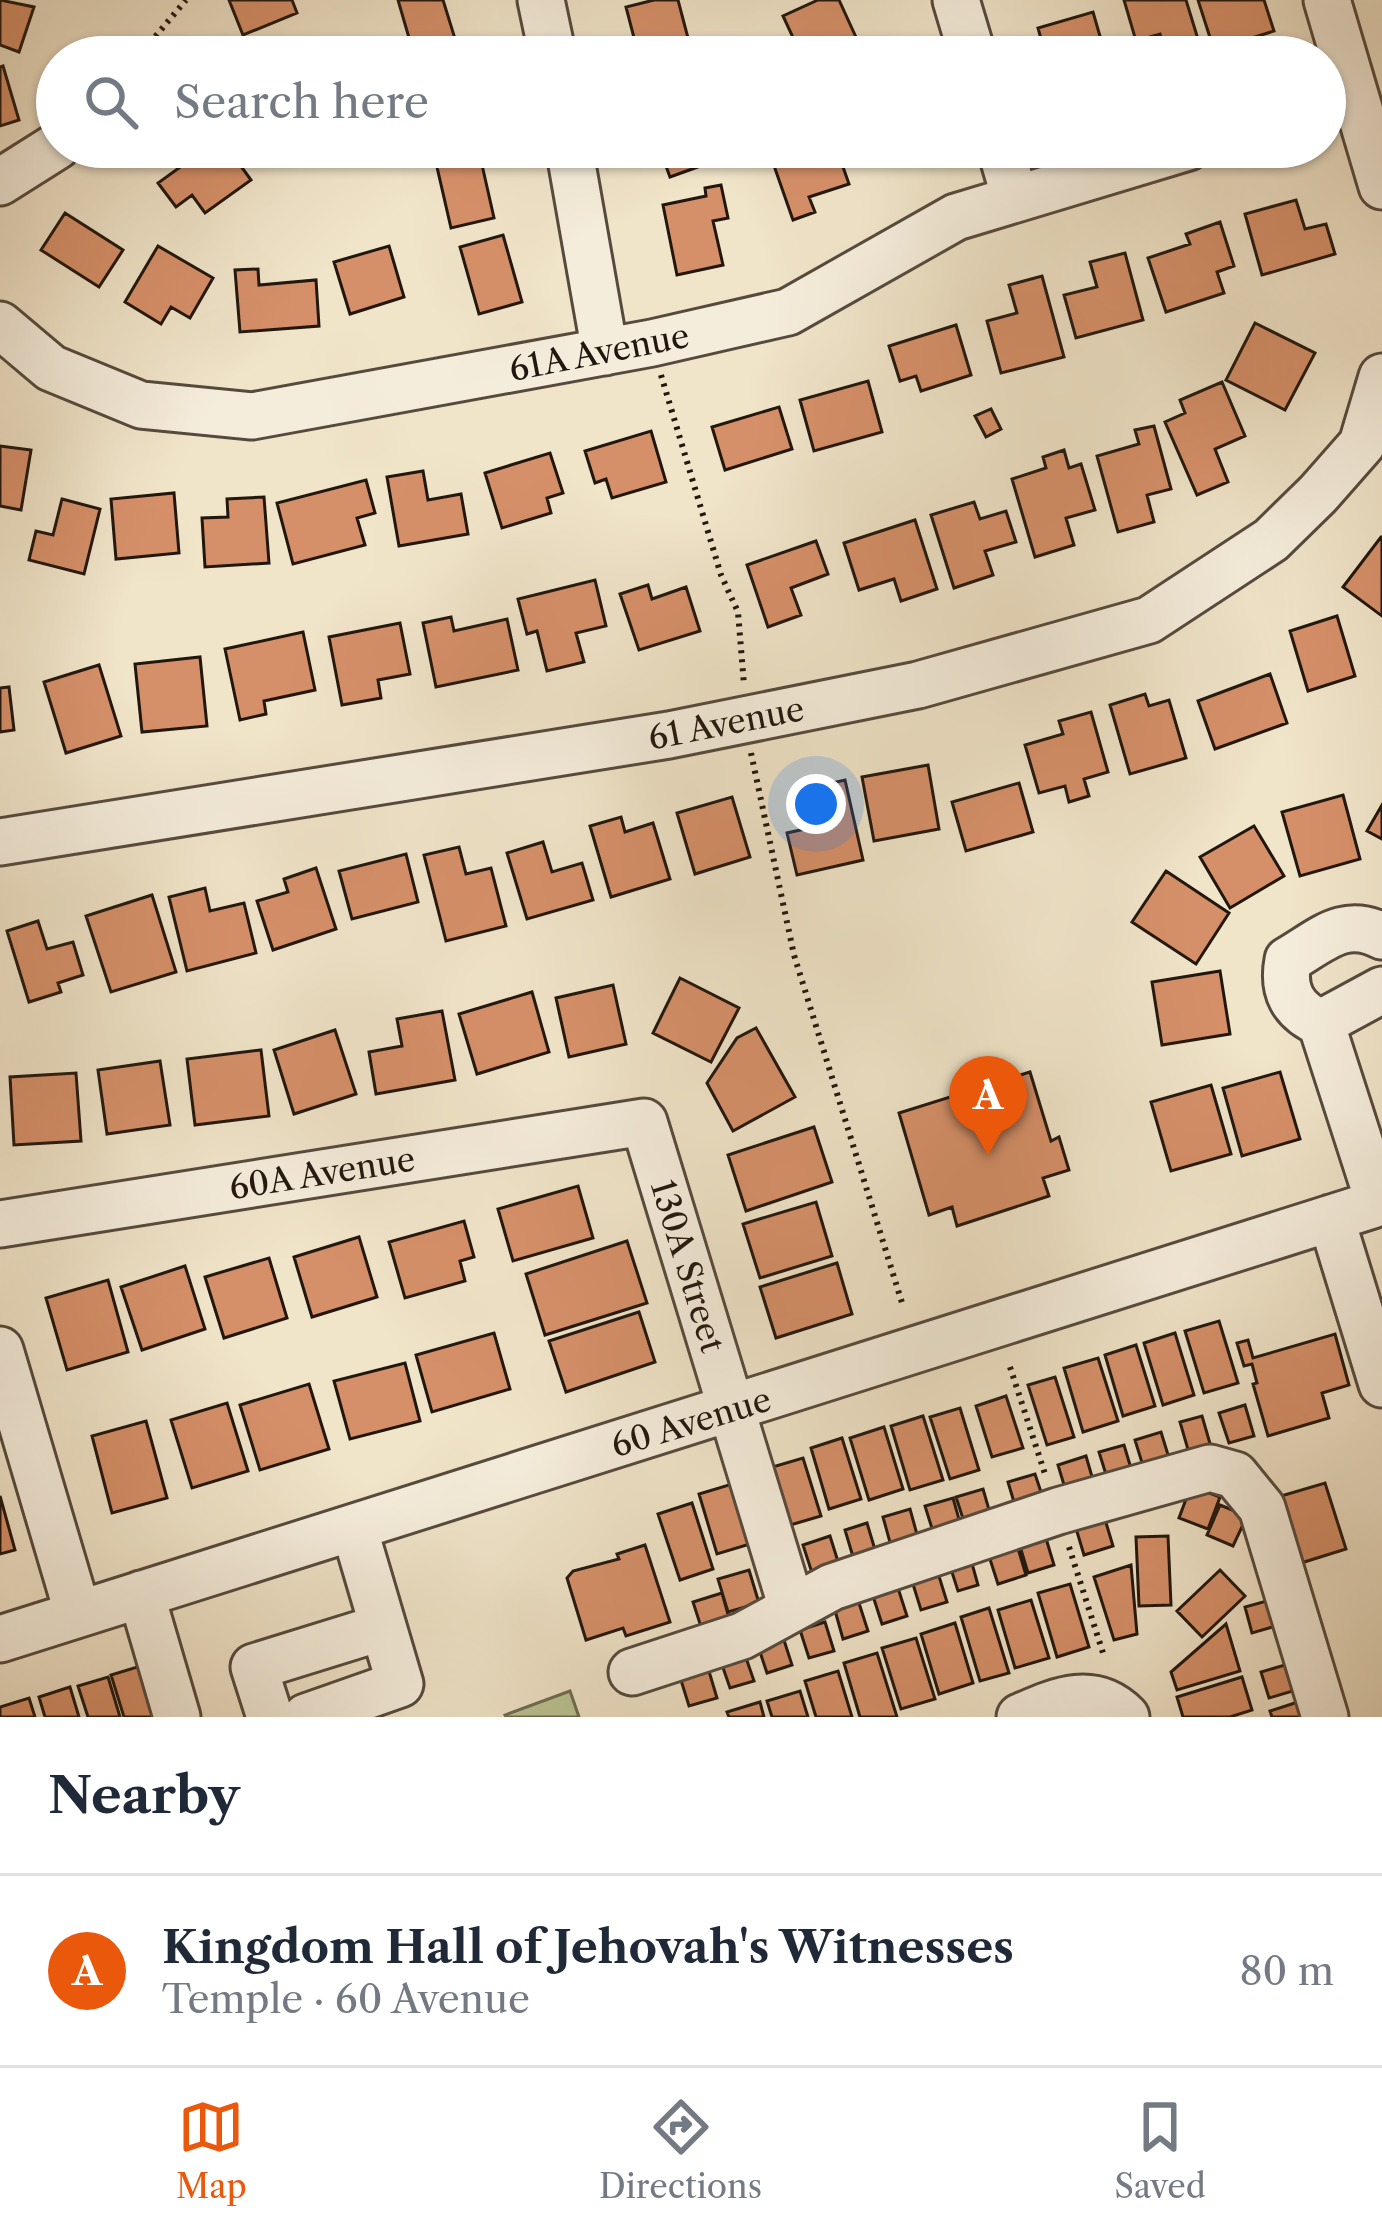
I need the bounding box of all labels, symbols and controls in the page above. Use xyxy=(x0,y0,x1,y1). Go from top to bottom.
search box xyxy=(36,36,1346,168)
icon: search xyxy=(78,69,144,135)
text: Search here xyxy=(174,74,429,130)
street label: 61A Avenue xyxy=(506,315,693,390)
street label: 61 Avenue xyxy=(645,688,808,759)
your location xyxy=(786,774,846,834)
pin: A xyxy=(949,1056,1027,1155)
street label: 60A Avenue xyxy=(226,1139,418,1208)
street label: 130A Street xyxy=(642,1175,733,1358)
street label: 60 Avenue xyxy=(606,1379,776,1466)
text: Nearby xyxy=(48,1764,240,1826)
text: Kingdom Hall of Jehovah's Witnesses xyxy=(162,1919,1014,1975)
text: A xyxy=(72,1947,102,1995)
text: 80 m xyxy=(1239,1947,1334,1995)
text: Temple · 60 Avenue xyxy=(162,1975,530,2023)
tab: Map xyxy=(176,2094,247,2207)
tab: Directions xyxy=(599,2094,762,2207)
tab: Saved xyxy=(1114,2094,1206,2207)

